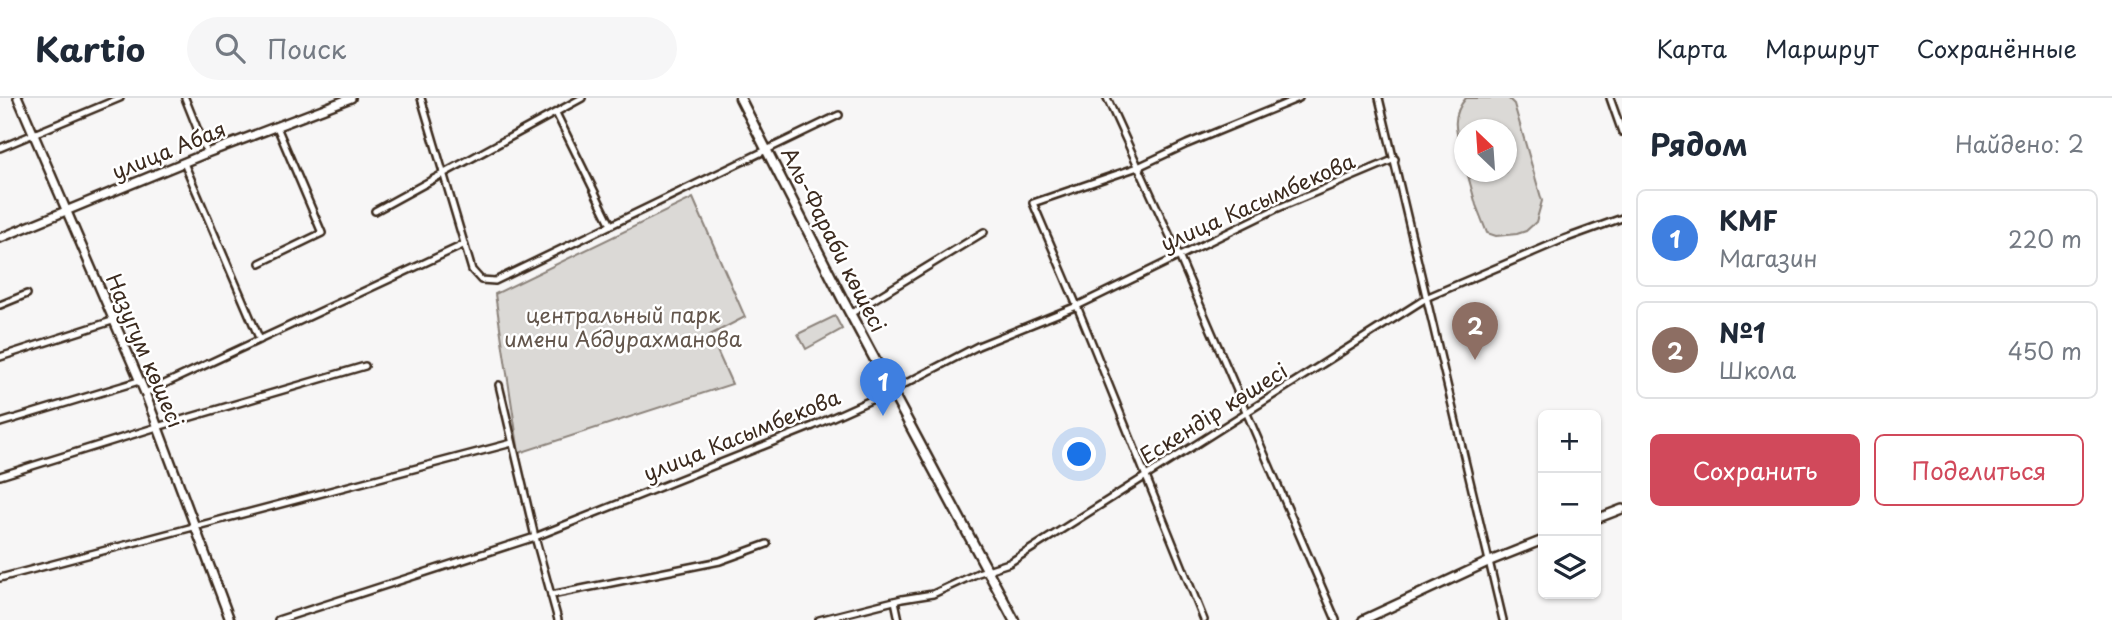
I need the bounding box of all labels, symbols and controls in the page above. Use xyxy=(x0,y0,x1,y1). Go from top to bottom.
search box xyxy=(187,17,677,80)
text: Kartio xyxy=(35,23,145,73)
icon: search xyxy=(211,29,249,67)
text: Поиск xyxy=(267,29,346,68)
text: Карта xyxy=(1656,30,1727,66)
text: Маршрут xyxy=(1765,30,1879,66)
text: Сохранённые xyxy=(1917,30,2077,66)
street label: улица Абая xyxy=(106,112,230,187)
north arrow xyxy=(1454,119,1517,182)
text: Рядом xyxy=(1650,121,1748,166)
text: Найдено: 2 xyxy=(1955,126,2084,161)
street label: Аль-Фараби көшесі xyxy=(774,141,895,337)
street label: улица Касымбекова xyxy=(1155,144,1360,258)
text: KMF xyxy=(1719,201,1778,240)
text: 1 xyxy=(1670,221,1681,256)
text: 220 m xyxy=(2008,221,2082,256)
text: Магазин xyxy=(1719,240,1818,275)
street label: Назугум көшесі xyxy=(99,268,193,432)
park label: центральный парк имени Абдурахманова xyxy=(504,298,742,354)
pin: 2 xyxy=(1452,302,1498,360)
text: №1 xyxy=(1719,313,1766,352)
text: 2 xyxy=(1667,333,1683,368)
text: 450 m xyxy=(2008,333,2082,368)
text: Школа xyxy=(1719,352,1796,387)
street label: Ескендір көшесі xyxy=(1133,354,1293,471)
pin: 1 xyxy=(860,358,906,416)
street label: улица Касымбекова xyxy=(638,380,845,488)
map controls xyxy=(1538,410,1601,599)
button: + xyxy=(1538,410,1601,473)
button: Сохранить xyxy=(1650,434,1860,506)
button: Поделиться xyxy=(1874,434,2084,506)
your location xyxy=(1062,437,1096,471)
button: − xyxy=(1538,473,1601,536)
button: layers xyxy=(1538,536,1601,599)

